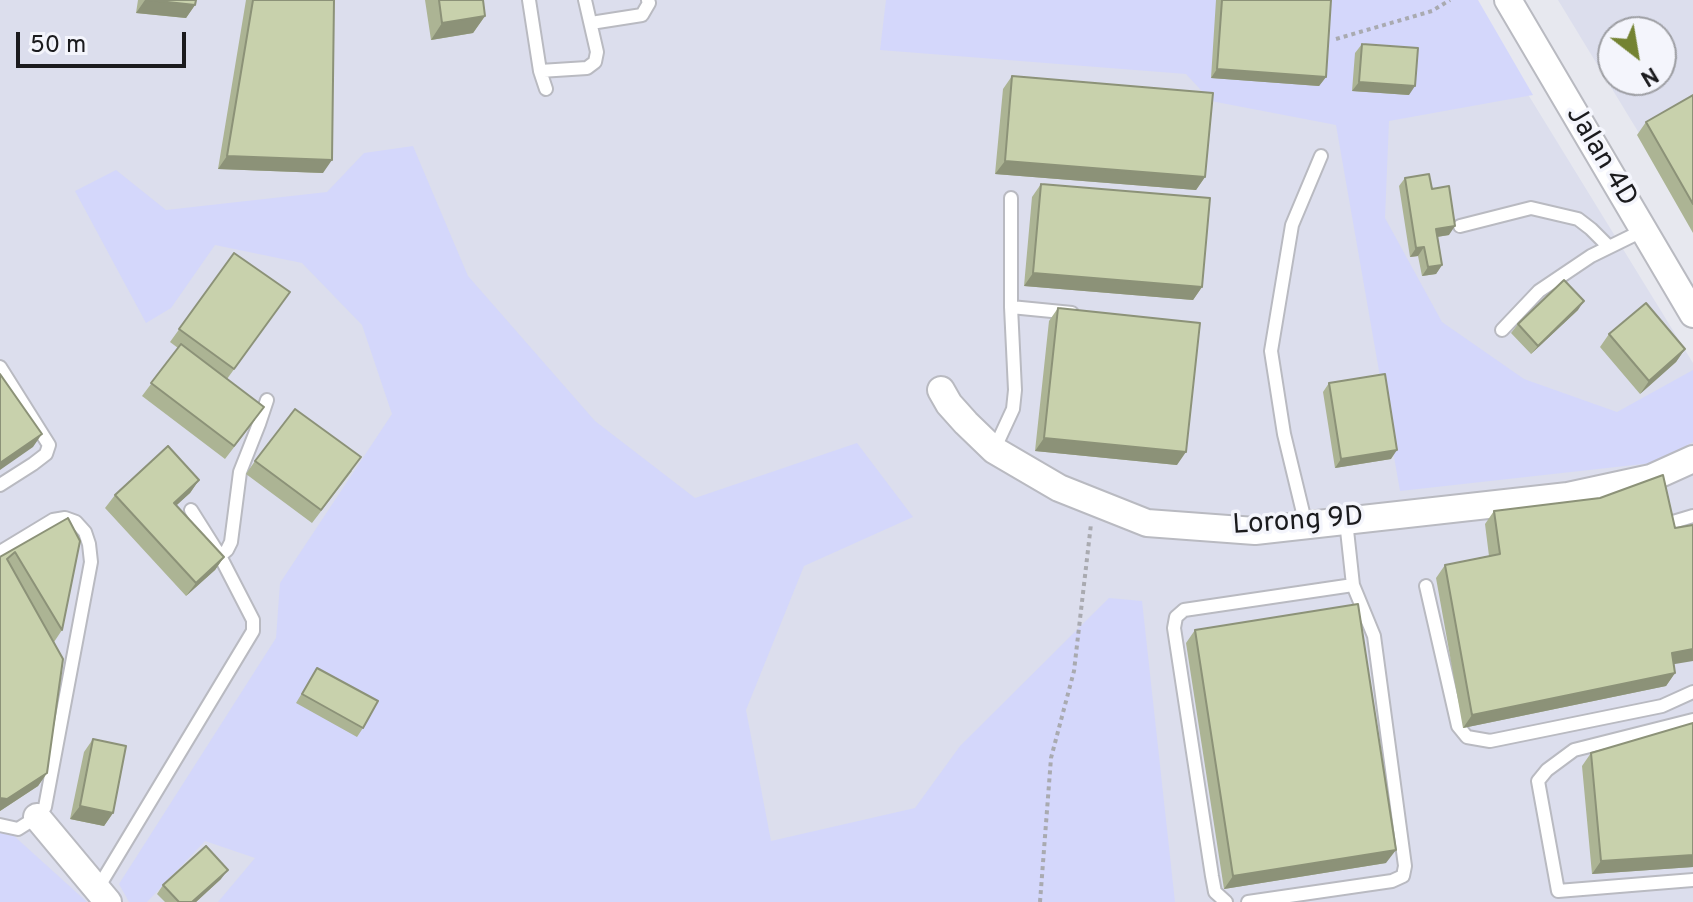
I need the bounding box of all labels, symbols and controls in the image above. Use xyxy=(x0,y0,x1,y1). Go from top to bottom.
scale bar xyxy=(20,16,190,66)
north arrow xyxy=(1597,16,1677,96)
text: 50 m xyxy=(30,31,86,61)
text: N xyxy=(1635,60,1662,91)
street label: Jalan 4D xyxy=(1557,101,1643,213)
street label: Lorong 9D xyxy=(1231,502,1365,544)

